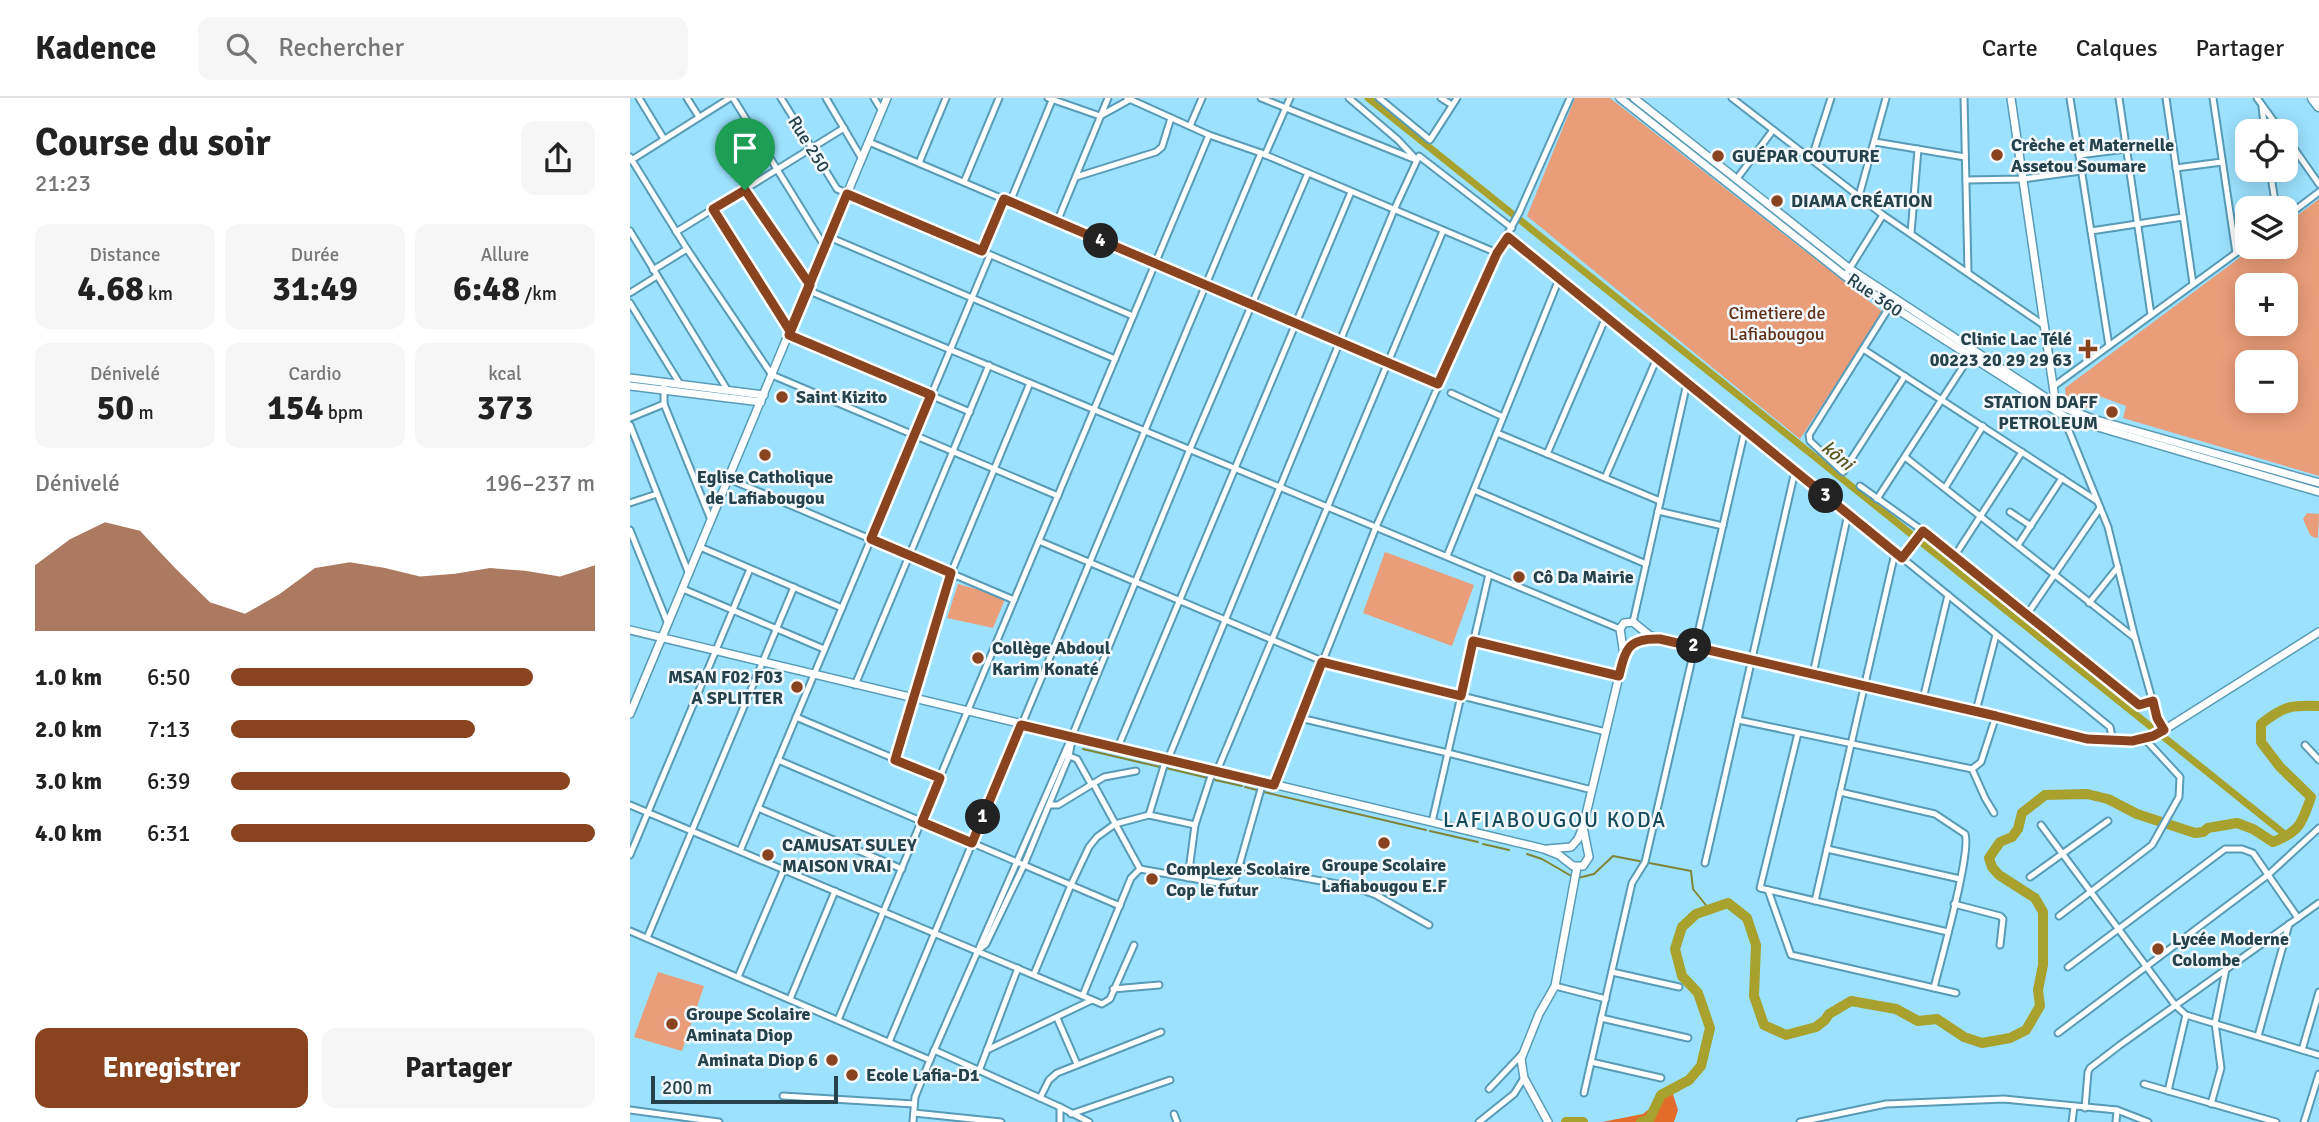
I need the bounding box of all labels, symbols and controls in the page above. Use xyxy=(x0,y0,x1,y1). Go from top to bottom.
search box xyxy=(198,17,688,80)
text: Kadence xyxy=(35,28,156,69)
icon: search xyxy=(222,29,260,67)
text: Rechercher xyxy=(278,32,404,64)
text: Carte xyxy=(1982,33,2038,63)
text: Calques xyxy=(2076,33,2157,63)
text: Partager xyxy=(2195,33,2284,63)
street label: Rue 250 xyxy=(783,112,835,176)
pin xyxy=(715,118,775,190)
text: Course du soir xyxy=(35,119,271,166)
map controls xyxy=(2235,119,2298,413)
button: locate xyxy=(2235,119,2298,182)
button: share xyxy=(521,121,595,195)
icon: arrive xyxy=(726,129,764,167)
place label: Crèche et Maternelle Assetou Soumare xyxy=(2011,134,2174,177)
place label: GUÉPAR COUTURE xyxy=(1732,145,1880,167)
marker: Crèche et Maternelle Assetou Soumare xyxy=(1989,147,2005,163)
marker: GUÉPAR COUTURE xyxy=(1710,148,1726,164)
text: 21:23 xyxy=(35,169,91,198)
place label: DIAMA CRÉATION xyxy=(1791,190,1933,212)
marker: DIAMA CRÉATION xyxy=(1769,193,1785,209)
button: layers xyxy=(2235,196,2298,259)
pin: 4 xyxy=(1084,223,1119,258)
text: 4 xyxy=(1095,228,1106,252)
text: Distance xyxy=(90,243,160,267)
text: Durée xyxy=(291,243,339,267)
text: Allure xyxy=(481,243,529,267)
text: 4.68 xyxy=(77,267,144,310)
text: 31:49 xyxy=(272,267,358,310)
text: 6:48 xyxy=(453,267,520,310)
street label: Rue 360 xyxy=(1843,268,1907,322)
button: + xyxy=(2235,273,2298,336)
text: km xyxy=(144,282,173,306)
text: /km xyxy=(520,282,557,306)
park label: Cimetiere de Lafiabougou xyxy=(1728,302,1826,345)
place label: Clinic Lac Télé 00223 20 29 29 63 xyxy=(1930,328,2072,371)
marker: Clinic Lac Télé 00223 20 29 29 63 xyxy=(2078,339,2098,359)
button: − xyxy=(2235,350,2298,413)
text: Dénivelé xyxy=(90,362,160,386)
text: Cardio xyxy=(289,362,341,386)
text: kcal xyxy=(488,362,522,386)
text: 50 xyxy=(96,386,134,429)
text: 154 xyxy=(267,386,324,429)
text: 373 xyxy=(477,386,533,429)
place label: Saint Kizito xyxy=(796,386,887,408)
marker: Saint Kizito xyxy=(774,389,790,405)
place label: STATION DAFF PETROLEUM xyxy=(1984,391,2098,434)
text: m xyxy=(134,401,154,425)
text: bpm xyxy=(324,401,363,425)
marker: STATION DAFF PETROLEUM xyxy=(2104,404,2120,420)
water label: kôni xyxy=(1816,436,1860,477)
marker: Eglise Catholique de Lafiabougou xyxy=(757,447,773,463)
place label: Eglise Catholique de Lafiabougou xyxy=(697,466,833,509)
text: Dénivelé xyxy=(35,469,120,498)
text: 196–237 m xyxy=(485,469,595,498)
pin: 3 xyxy=(1808,478,1844,514)
text: 3 xyxy=(1820,483,1831,507)
place label: Cô Da Mairie xyxy=(1533,566,1634,588)
marker: Cô Da Mairie xyxy=(1511,569,1527,585)
pin: 2 xyxy=(1676,628,1712,664)
text: 2 xyxy=(1688,633,1699,657)
place label: Collège Abdoul Karim Konaté xyxy=(992,637,1111,680)
marker: Collège Abdoul Karim Konaté xyxy=(970,650,986,666)
text: 1.0 km xyxy=(35,663,102,692)
text: 6:50 xyxy=(147,663,190,692)
place label: MSAN F02 F03 A SPLITTER xyxy=(668,666,783,709)
marker: MSAN F02 F03 A SPLITTER xyxy=(789,679,805,695)
text: 2.0 km xyxy=(35,715,102,744)
text: 7:13 xyxy=(147,715,190,744)
text: 3.0 km xyxy=(35,767,102,796)
text: 6:39 xyxy=(147,767,190,796)
pin: 1 xyxy=(966,800,1000,834)
text: 1 xyxy=(977,804,988,828)
district label: LAFIABOUGOU KODA xyxy=(1443,807,1667,833)
text: 4.0 km xyxy=(35,819,102,848)
text: 6:31 xyxy=(147,819,190,848)
place label: CAMUSAT SULEY MAISON VRAI xyxy=(782,834,917,877)
marker: Groupe Scolaire Lafiabougou E.F xyxy=(1376,835,1392,851)
marker: CAMUSAT SULEY MAISON VRAI xyxy=(760,847,776,863)
place label: Groupe Scolaire Lafiabougou E.F xyxy=(1321,854,1447,897)
place label: Complexe Scolaire Cop le futur xyxy=(1166,858,1310,901)
marker: Complexe Scolaire Cop le futur xyxy=(1144,871,1160,887)
place label: Lycée Moderne Colombe xyxy=(2172,928,2289,971)
marker: Lycée Moderne Colombe xyxy=(2150,941,2166,957)
place label: Groupe Scolaire Aminata Diop xyxy=(686,1003,811,1046)
marker: Groupe Scolaire Aminata Diop xyxy=(664,1016,680,1032)
button: Enregistrer xyxy=(35,1028,308,1108)
button: Partager xyxy=(322,1028,595,1108)
place label: Aminata Diop 6 xyxy=(698,1049,818,1071)
marker: Aminata Diop 6 xyxy=(824,1052,840,1068)
place label: Ecole Lafia-D1 xyxy=(866,1064,980,1086)
marker: Ecole Lafia-D1 xyxy=(844,1067,860,1083)
scale bar xyxy=(651,1073,838,1105)
text: 200 m xyxy=(662,1076,712,1100)

